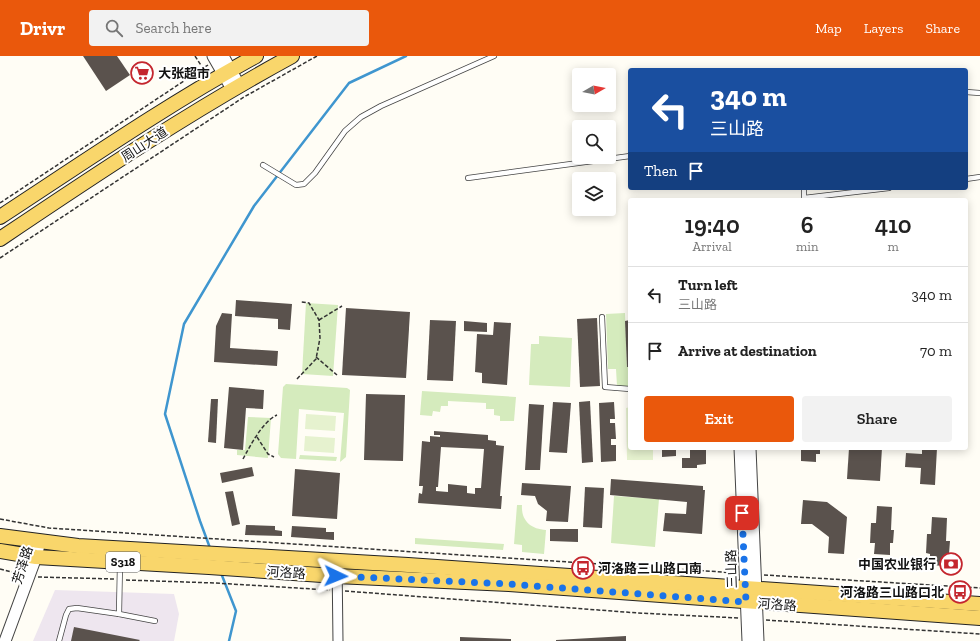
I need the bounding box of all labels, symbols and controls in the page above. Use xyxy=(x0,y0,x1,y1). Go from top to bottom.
search box xyxy=(89,10,369,46)
text: Drivr xyxy=(20,17,65,40)
icon: search xyxy=(103,17,125,39)
text: Search here xyxy=(135,19,211,37)
text: Map xyxy=(815,20,842,37)
text: Layers xyxy=(864,20,903,37)
text: Share xyxy=(925,20,960,37)
supermarket icon: 大张超市 xyxy=(129,60,155,86)
place label: 大张超市 xyxy=(158,66,210,81)
north arrow xyxy=(572,68,616,112)
map controls xyxy=(572,68,616,216)
text: 340 m xyxy=(710,80,787,113)
icon: left xyxy=(644,84,696,136)
text: 三山路 xyxy=(710,118,764,140)
button: search xyxy=(572,120,616,164)
street label: 周山大道 xyxy=(118,124,170,165)
icon: arrive xyxy=(685,160,707,182)
text: Then xyxy=(644,162,677,180)
button: layers xyxy=(572,172,616,216)
text: 19:40 xyxy=(684,210,740,239)
text: 6 xyxy=(801,210,814,239)
text: 410 xyxy=(875,210,912,239)
text: Arrival xyxy=(692,239,732,254)
text: min xyxy=(796,239,818,254)
text: m xyxy=(888,239,899,254)
text: Turn left xyxy=(678,276,738,294)
icon: left xyxy=(644,284,666,306)
text: 340 m xyxy=(912,286,952,304)
text: 三山路 xyxy=(678,297,717,312)
icon: arrive xyxy=(644,340,666,362)
text: Arrive at destination xyxy=(678,342,817,360)
text: 70 m xyxy=(920,342,952,360)
button: Exit xyxy=(644,396,794,442)
button: Share xyxy=(802,396,952,442)
pin xyxy=(725,496,759,530)
icon: arrive xyxy=(731,502,753,524)
street label: 芳泽路 xyxy=(9,544,36,586)
street label: 三山路 xyxy=(723,549,740,589)
bank icon: 中国农业银行 xyxy=(938,551,964,577)
road number: S318 xyxy=(106,552,140,572)
position arrow xyxy=(315,555,357,597)
bus stop icon: 河洛路三山路口南 xyxy=(570,555,596,581)
place label: 中国农业银行 xyxy=(858,557,936,572)
place label: 河洛路三山路口南 xyxy=(598,561,702,576)
street label: 河洛路 xyxy=(266,564,306,581)
bus stop icon: 河洛路三山路口北 xyxy=(947,579,973,605)
place label: 河洛路三山路口北 xyxy=(840,585,944,600)
street label: 河洛路 xyxy=(757,596,797,613)

